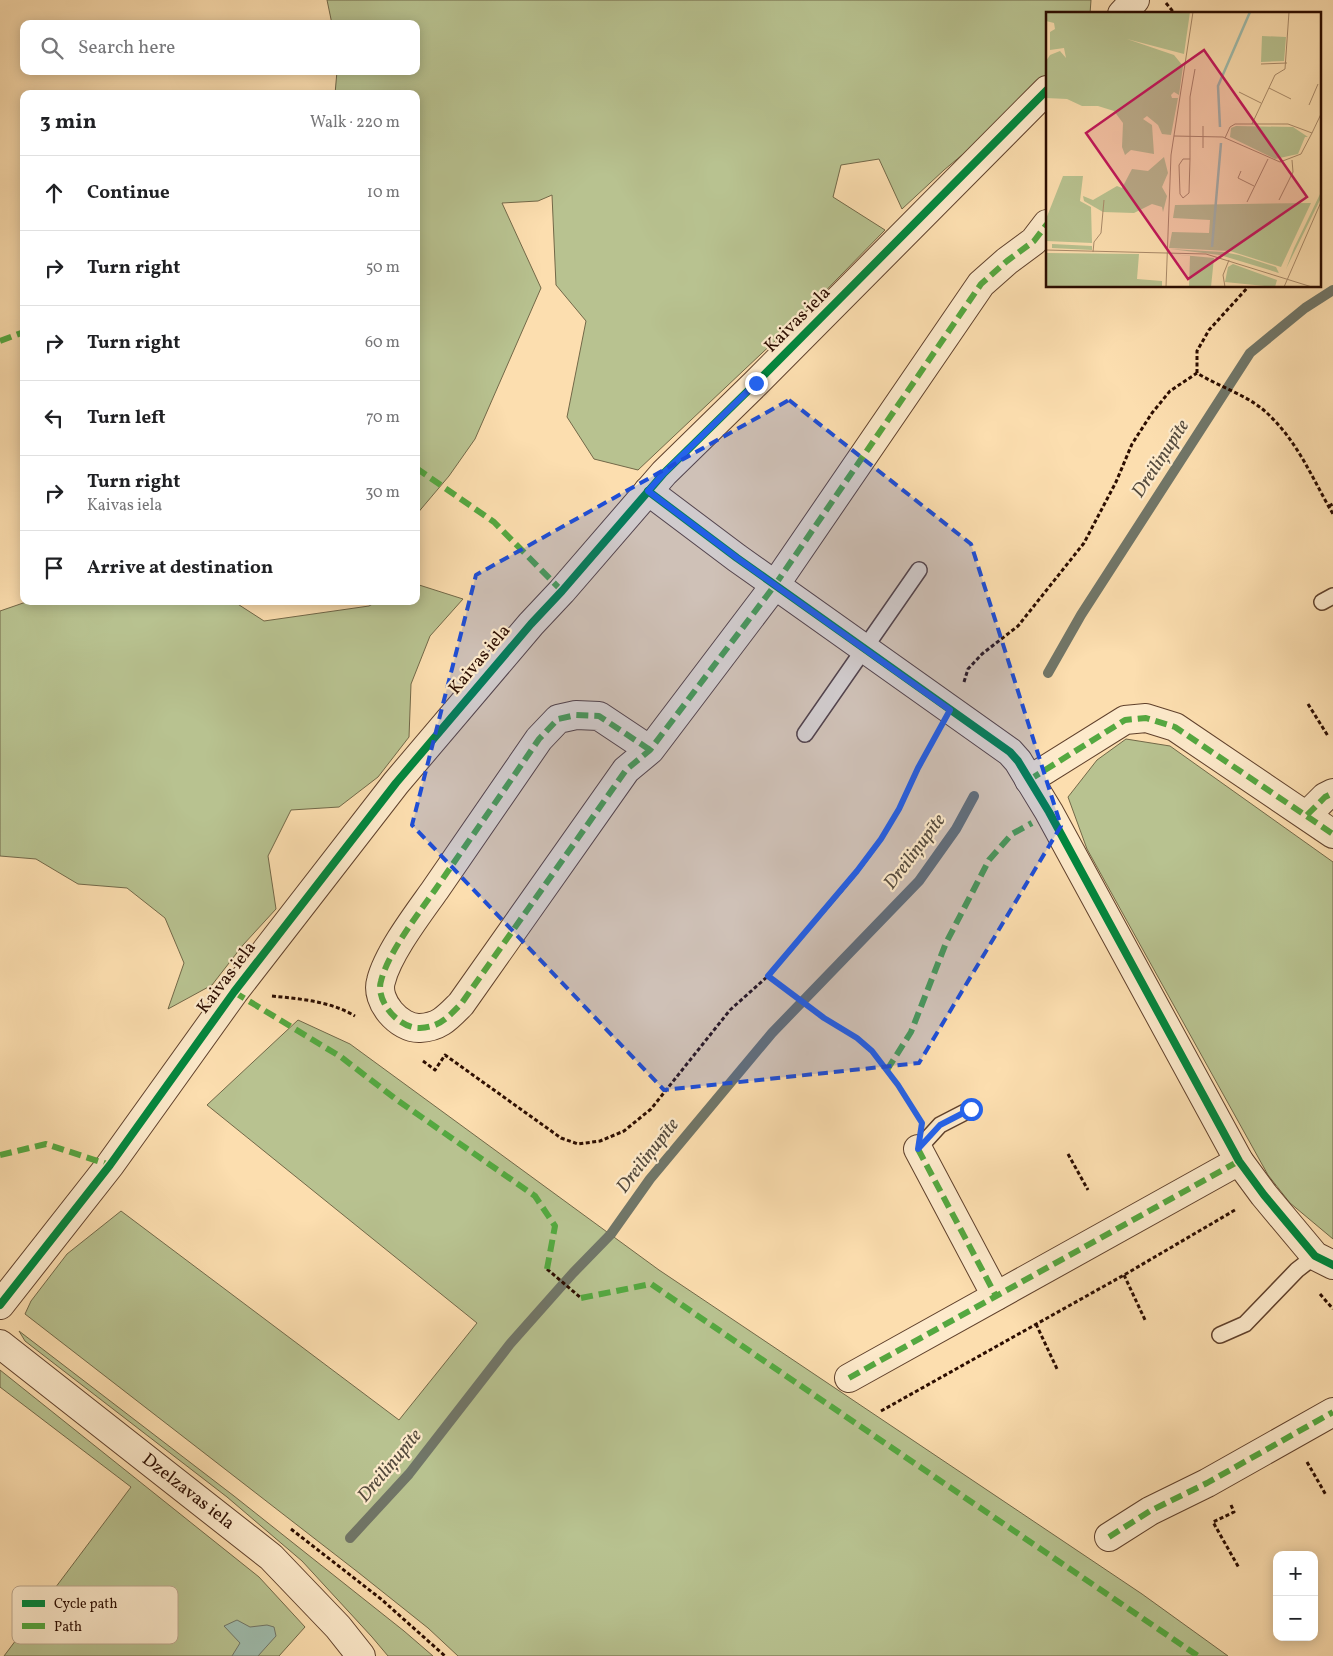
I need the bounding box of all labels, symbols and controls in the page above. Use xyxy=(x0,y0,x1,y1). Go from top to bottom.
inset map xyxy=(1046,12,1320,288)
search box xyxy=(20,20,420,75)
icon: search xyxy=(38,34,66,62)
text: Search here xyxy=(78,35,175,61)
text: 3 min xyxy=(40,108,96,137)
text: Walk · 220 m xyxy=(310,112,400,134)
icon: ahead xyxy=(40,179,68,207)
text: Continue xyxy=(87,180,170,206)
text: 10 m xyxy=(367,182,400,204)
icon: right xyxy=(40,254,68,282)
text: Turn right xyxy=(87,255,180,281)
text: 50 m xyxy=(366,257,400,279)
street label: Kaivas iela xyxy=(759,281,837,359)
icon: right xyxy=(40,329,68,357)
text: Turn right xyxy=(87,330,180,356)
text: 60 m xyxy=(365,332,400,354)
route end xyxy=(745,372,768,395)
icon: left xyxy=(40,404,68,432)
text: Turn left xyxy=(87,405,166,431)
text: 70 m xyxy=(366,407,400,429)
water label: Dreiliņupīte xyxy=(1126,415,1196,503)
text: Turn right xyxy=(87,469,180,495)
icon: right xyxy=(40,479,68,507)
text: 30 m xyxy=(365,482,400,504)
text: Kaivas iela xyxy=(87,495,162,517)
icon: arrive xyxy=(40,554,68,582)
text: Arrive at destination xyxy=(87,555,273,581)
street label: Kaivas iela xyxy=(443,620,517,700)
water label: Dreiliņupīte xyxy=(878,809,952,895)
street label: Kaivas iela xyxy=(192,937,262,1019)
route start xyxy=(960,1098,983,1121)
water label: Dreiliņupīte xyxy=(611,1113,686,1199)
water label: Dreiliņupīte xyxy=(352,1424,428,1508)
street label: Dzelzavas iela xyxy=(136,1448,240,1536)
map controls xyxy=(1273,1551,1318,1641)
button: + xyxy=(1273,1551,1318,1596)
legend xyxy=(12,1586,178,1644)
text: Cycle path xyxy=(54,1595,118,1614)
button: − xyxy=(1273,1596,1318,1641)
text: Path xyxy=(54,1618,82,1637)

